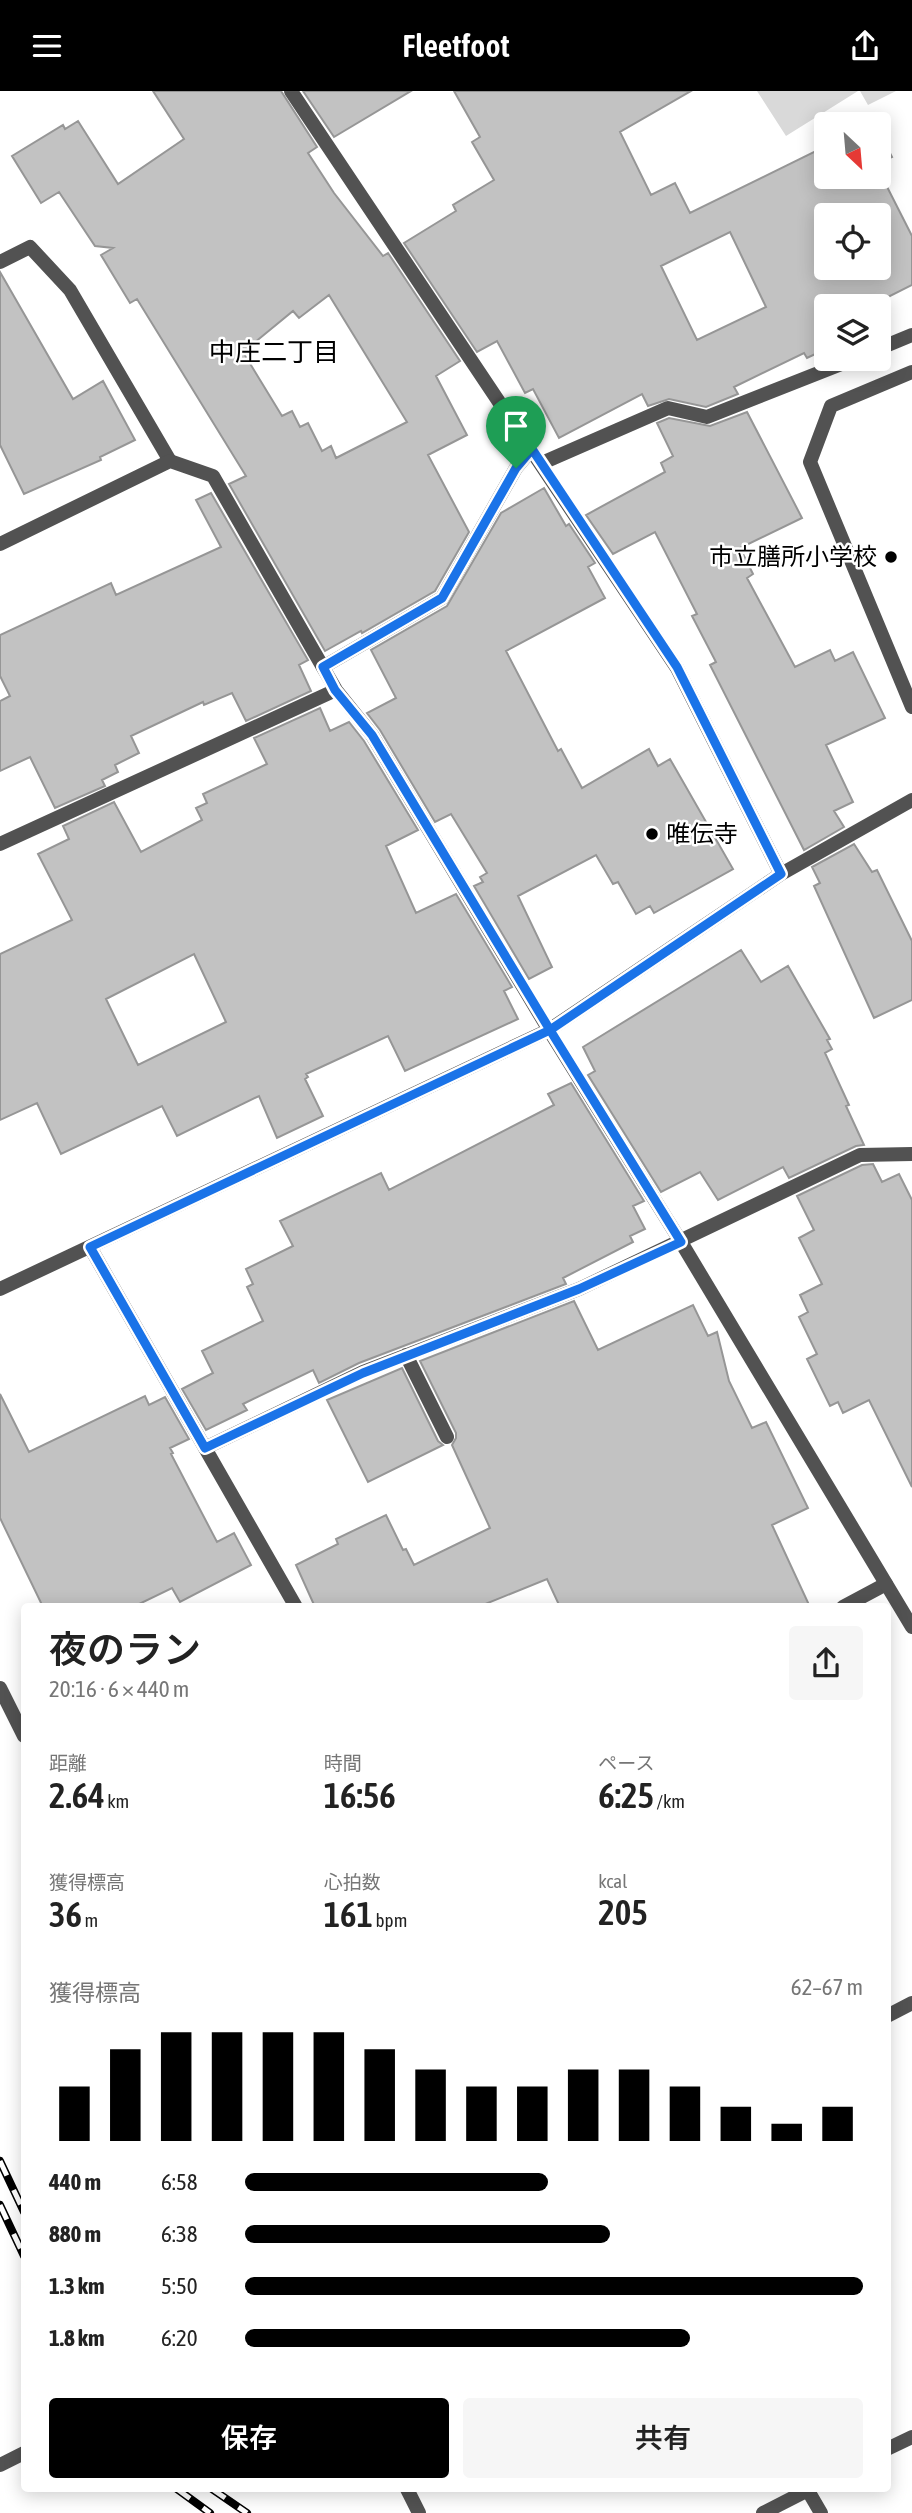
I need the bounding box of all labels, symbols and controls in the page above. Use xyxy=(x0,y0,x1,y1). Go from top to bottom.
icon: menu xyxy=(28,27,66,65)
text: Fleetfoot xyxy=(402,27,510,64)
icon: share xyxy=(846,27,884,65)
north arrow xyxy=(814,112,891,189)
map controls xyxy=(814,112,891,371)
button: locate xyxy=(814,203,891,280)
button: layers xyxy=(814,294,891,371)
district label: 中庄二丁目 xyxy=(209,337,339,367)
pin xyxy=(486,396,546,468)
icon: arrive xyxy=(497,407,535,445)
place label: 市立膳所小学校 xyxy=(709,543,877,570)
marker: 市立膳所小学校 xyxy=(883,549,899,565)
place label: 唯伝寺 xyxy=(666,820,738,847)
marker: 唯伝寺 xyxy=(644,826,660,842)
button: share xyxy=(789,1626,863,1700)
text: 夜のラン xyxy=(49,1628,201,1671)
text: 20:16 · 6 × 440 m xyxy=(49,1676,189,1702)
text: 距離 xyxy=(49,1752,87,1774)
text: 時間 xyxy=(324,1752,362,1774)
text: ペース xyxy=(598,1752,654,1774)
text: 2.64 xyxy=(49,1775,105,1815)
text: 16:56 xyxy=(324,1775,396,1815)
text: 6:25 xyxy=(598,1775,654,1815)
text: km xyxy=(105,1790,129,1812)
text: /km xyxy=(654,1790,685,1812)
text: kcal xyxy=(598,1870,627,1892)
text: 獲得標高 xyxy=(49,1871,125,1893)
text: 心拍数 xyxy=(324,1871,381,1893)
text: 205 xyxy=(598,1892,648,1932)
text: 36 xyxy=(49,1894,82,1934)
text: 161 xyxy=(324,1894,373,1934)
text: m xyxy=(82,1909,98,1931)
text: bpm xyxy=(373,1909,407,1931)
text: 62–67 m xyxy=(791,1974,863,2000)
text: 獲得標高 xyxy=(49,1980,141,2006)
text: 440 m xyxy=(49,2169,101,2195)
text: 6:58 xyxy=(161,2169,198,2195)
text: 880 m xyxy=(49,2221,101,2247)
text: 6:38 xyxy=(161,2221,198,2247)
text: 1.3 km xyxy=(49,2273,105,2299)
text: 5:50 xyxy=(161,2273,198,2299)
text: 1.8 km xyxy=(49,2325,105,2351)
text: 6:20 xyxy=(161,2325,198,2351)
button: 保存 xyxy=(49,2398,449,2478)
button: 共有 xyxy=(463,2398,863,2478)

